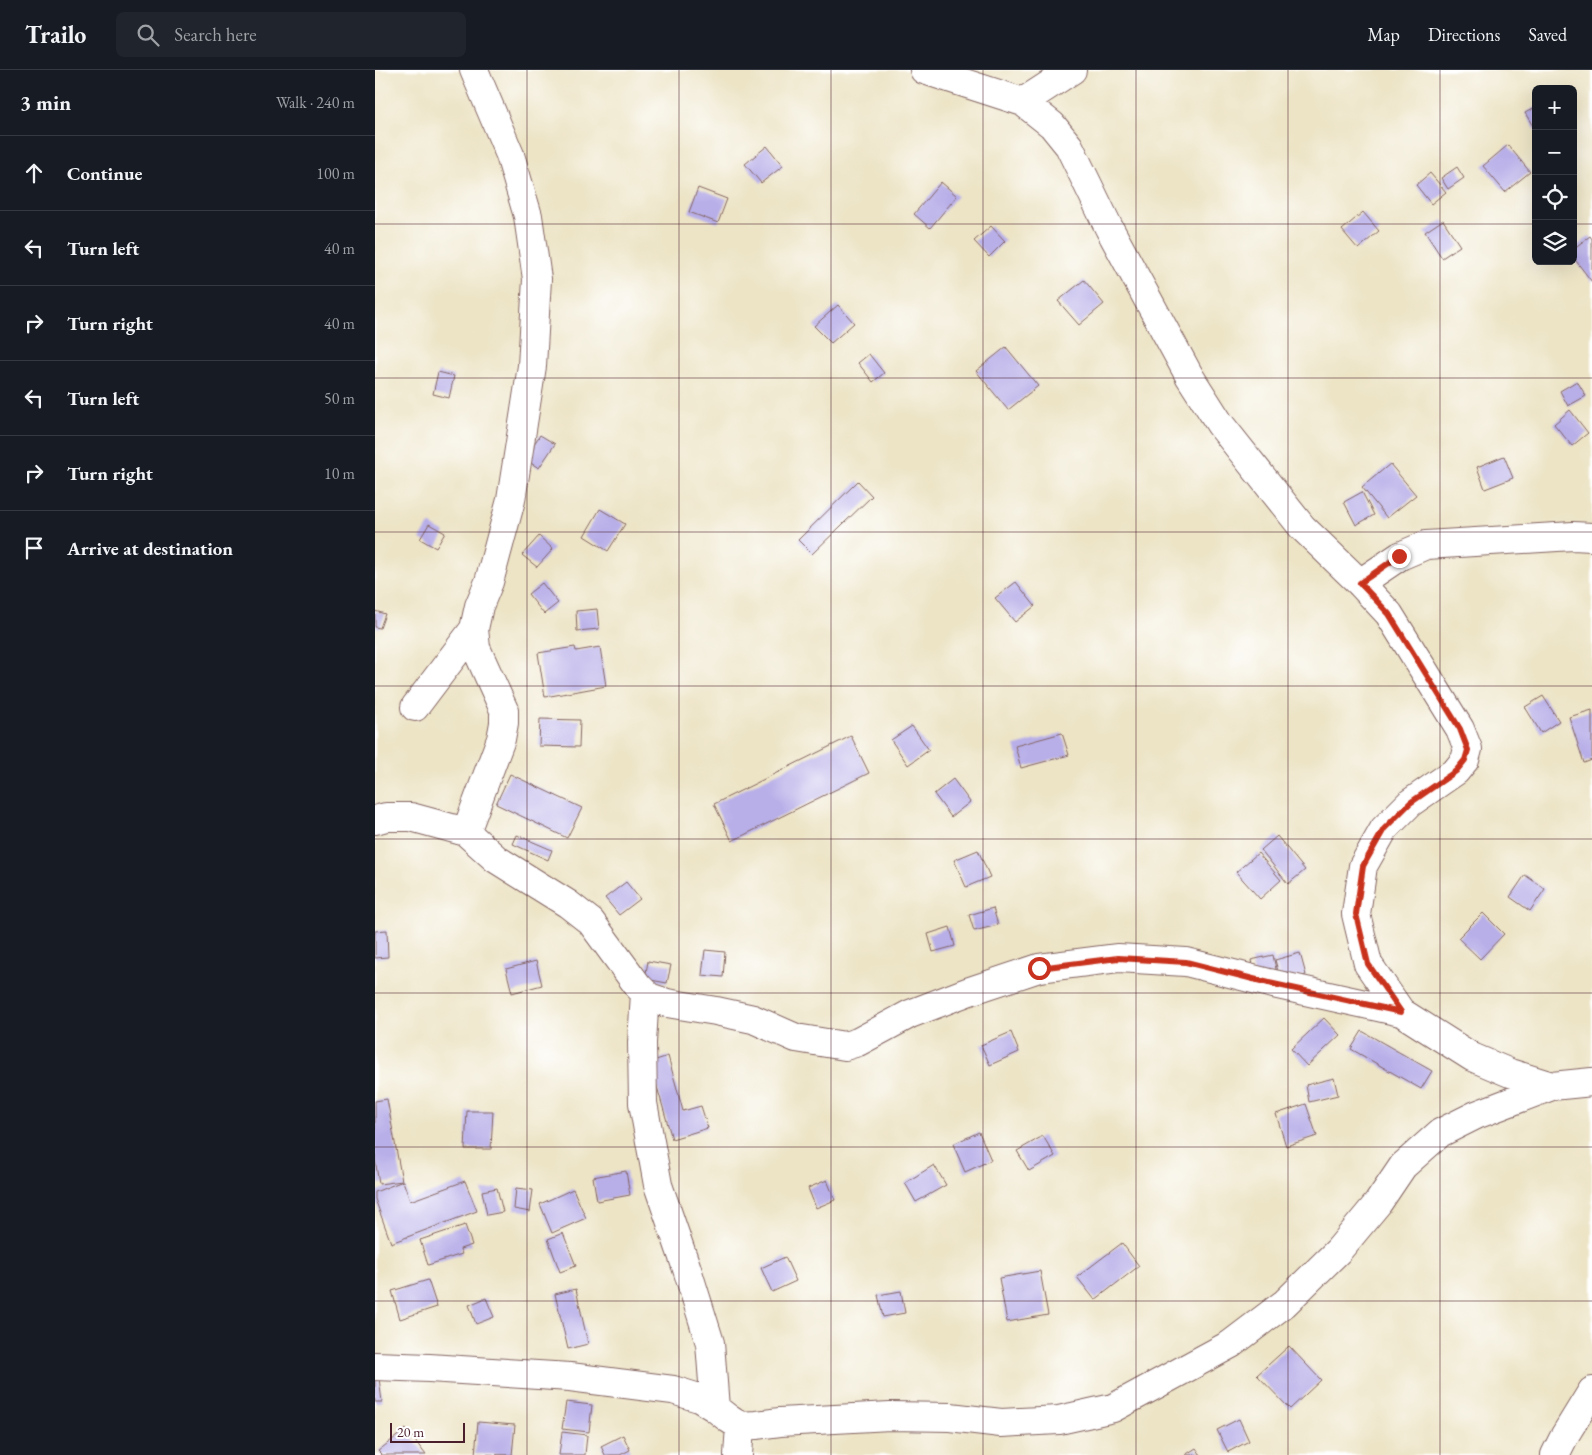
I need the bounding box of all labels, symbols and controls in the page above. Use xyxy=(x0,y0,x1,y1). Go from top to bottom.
search box xyxy=(116,12,466,57)
text: Trailo xyxy=(25,19,86,50)
icon: search xyxy=(134,21,162,49)
text: Search here xyxy=(174,22,257,47)
text: Map xyxy=(1368,23,1400,46)
text: Directions xyxy=(1428,23,1500,46)
text: Saved xyxy=(1528,23,1567,46)
map controls xyxy=(1532,85,1577,265)
button: + xyxy=(1532,85,1577,130)
text: 3 min xyxy=(20,89,71,116)
text: Walk · 240 m xyxy=(276,92,355,113)
button: − xyxy=(1532,130,1577,175)
icon: ahead xyxy=(20,159,48,187)
text: Continue xyxy=(67,161,142,186)
text: 100 m xyxy=(316,163,355,184)
button: locate xyxy=(1532,175,1577,220)
button: layers xyxy=(1532,220,1577,265)
icon: left xyxy=(20,234,48,262)
text: Turn left xyxy=(67,236,139,261)
text: 40 m xyxy=(324,238,355,259)
icon: right xyxy=(20,309,48,337)
text: Turn right xyxy=(67,311,153,336)
text: 40 m xyxy=(324,313,355,334)
icon: left xyxy=(20,384,48,412)
text: Turn left xyxy=(67,386,139,411)
text: 50 m xyxy=(324,388,355,409)
icon: right xyxy=(20,459,48,487)
text: Turn right xyxy=(67,461,153,486)
text: 10 m xyxy=(324,463,355,484)
icon: arrive xyxy=(20,534,48,562)
text: Arrive at destination xyxy=(67,536,233,561)
route end xyxy=(1388,545,1411,568)
route start xyxy=(1028,957,1051,980)
scale bar xyxy=(390,1420,465,1443)
text: 20 m xyxy=(397,1423,424,1441)

